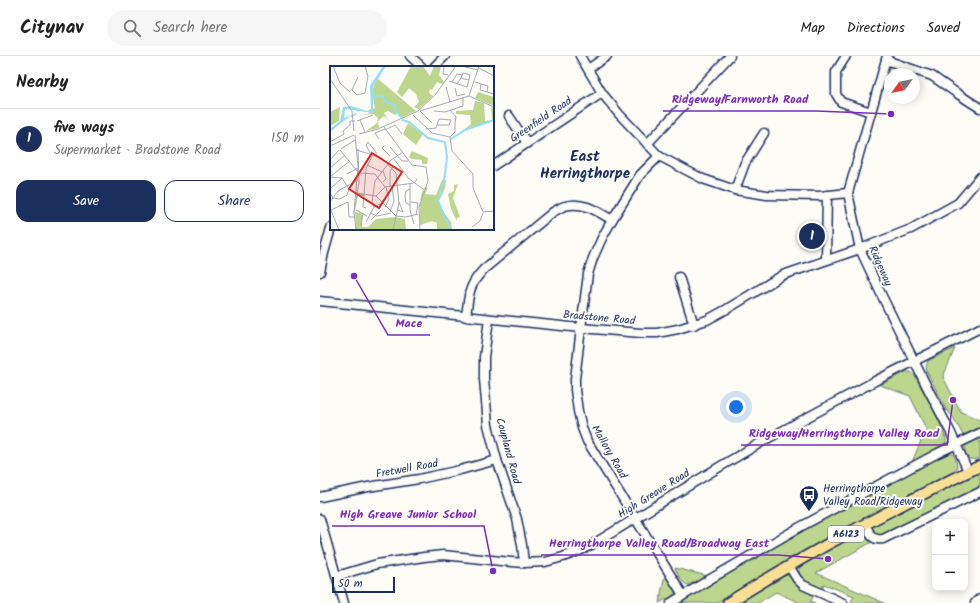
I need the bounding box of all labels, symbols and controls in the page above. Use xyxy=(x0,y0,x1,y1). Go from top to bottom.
search box xyxy=(107,10,387,46)
text: Citynav xyxy=(20,13,83,43)
text: Search here xyxy=(153,16,227,40)
icon: search xyxy=(121,17,143,39)
text: Map xyxy=(800,17,825,39)
text: Directions xyxy=(847,17,905,39)
text: Saved xyxy=(927,17,960,39)
inset map xyxy=(330,66,494,230)
north arrow xyxy=(884,68,920,104)
text: Nearby xyxy=(16,69,68,96)
callout: Ridgeway/Farnworth Road xyxy=(663,87,816,111)
text: Ridgeway/Farnworth Road xyxy=(672,90,809,109)
street label: Greenfield Road xyxy=(506,92,576,147)
text: five ways xyxy=(54,116,114,140)
text: 1 xyxy=(27,128,31,149)
text: 150 m xyxy=(271,128,304,149)
text: Supermarket · Bradstone Road xyxy=(54,140,220,161)
district label: East Herringthorpe xyxy=(540,145,631,186)
button: Save xyxy=(16,180,156,222)
button: Share xyxy=(164,180,304,222)
pin: 1 xyxy=(799,221,825,251)
street label: Ridgeway xyxy=(863,243,897,290)
street label: Bradstone Road xyxy=(562,306,636,330)
callout: Mace xyxy=(388,311,430,335)
text: Mace xyxy=(396,314,423,333)
your location xyxy=(726,397,746,417)
street label: Coupland Road xyxy=(491,416,526,487)
callout: Ridgeway/Herringthorpe Valley Road xyxy=(741,421,947,445)
street label: Mallory Road xyxy=(586,422,632,483)
text: Ridgeway/Herringthorpe Valley Road xyxy=(749,424,940,443)
street label: Fretwell Road xyxy=(375,455,440,483)
street label: High Greave Road xyxy=(614,464,694,523)
place label: Herringthorpe Valley Road/Ridgeway xyxy=(823,480,923,511)
bus stop icon: Herringthorpe Valley Road/Ridgeway xyxy=(798,484,820,512)
callout: High Greave Junior School xyxy=(332,502,484,526)
text: High Greave Junior School xyxy=(340,505,477,524)
map controls xyxy=(932,519,968,591)
button: + xyxy=(932,519,968,555)
road number: A6123 xyxy=(828,526,864,542)
callout: Herringthorpe Valley Road/Broadway East xyxy=(541,531,778,555)
text: Herringthorpe Valley Road/Broadway East xyxy=(549,534,770,553)
button: − xyxy=(932,555,968,591)
scale bar xyxy=(332,575,395,594)
text: 50 m xyxy=(338,575,363,593)

